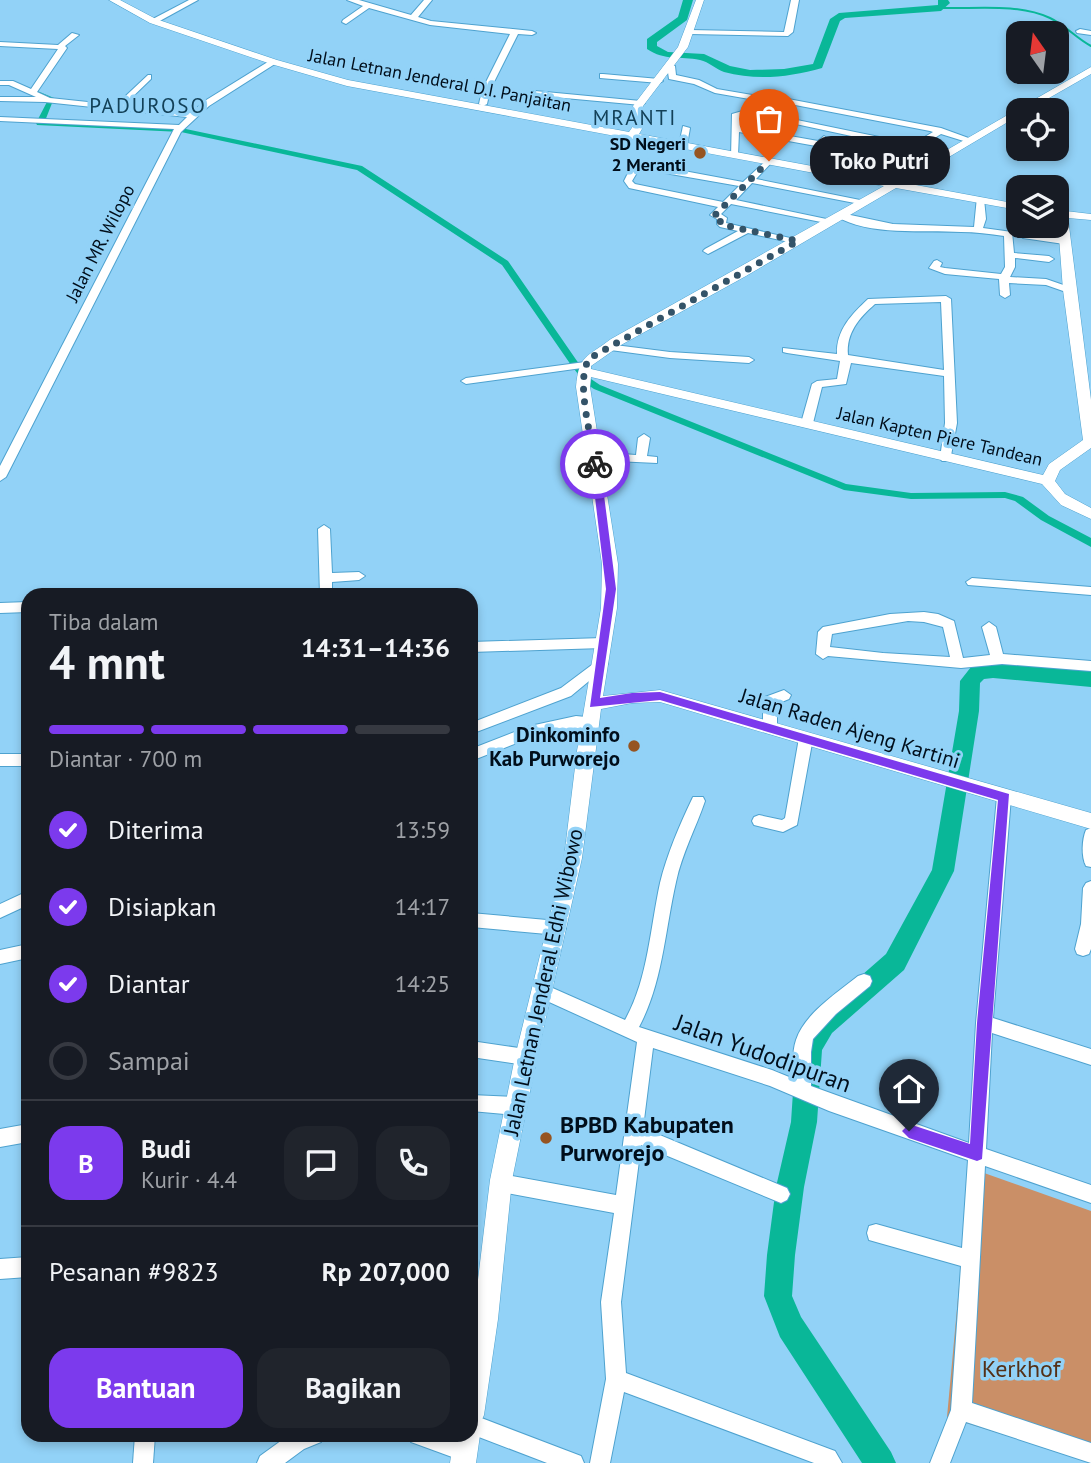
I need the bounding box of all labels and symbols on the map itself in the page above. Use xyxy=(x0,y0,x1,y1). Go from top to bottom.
north arrow xyxy=(1006,21,1069,84)
street label: Jalan Letnan Jenderal D.I. Panjaitan xyxy=(306,43,573,117)
pin xyxy=(739,89,799,161)
district label: PADUROSO xyxy=(89,92,207,119)
district label: MRANTI xyxy=(593,104,677,131)
place label: SD Negeri 2 Meranti xyxy=(610,132,686,176)
callout: Toko Putri xyxy=(811,136,951,186)
marker: SD Negeri 2 Meranti xyxy=(692,145,708,161)
street label: Jalan MR. Wilopo xyxy=(60,180,140,307)
street label: Jalan Kapten Piere Tandean xyxy=(834,401,1045,471)
courier xyxy=(560,429,630,499)
street label: Jalan Raden Ajeng Kartini xyxy=(736,681,963,774)
place label: Dinkominfo Kab Purworejo xyxy=(489,721,620,772)
marker: Dinkominfo Kab Purworejo xyxy=(626,738,642,754)
street label: Jalan Letnan Jenderal Edhi Wibowo xyxy=(497,826,589,1139)
street label: Jalan Yudodipuran xyxy=(670,1006,855,1099)
pin xyxy=(879,1059,939,1131)
place label: BPBD Kabupaten Purworejo xyxy=(560,1109,734,1168)
marker: BPBD Kabupaten Purworejo xyxy=(538,1130,554,1146)
park label: Kerkhof xyxy=(982,1353,1062,1384)

